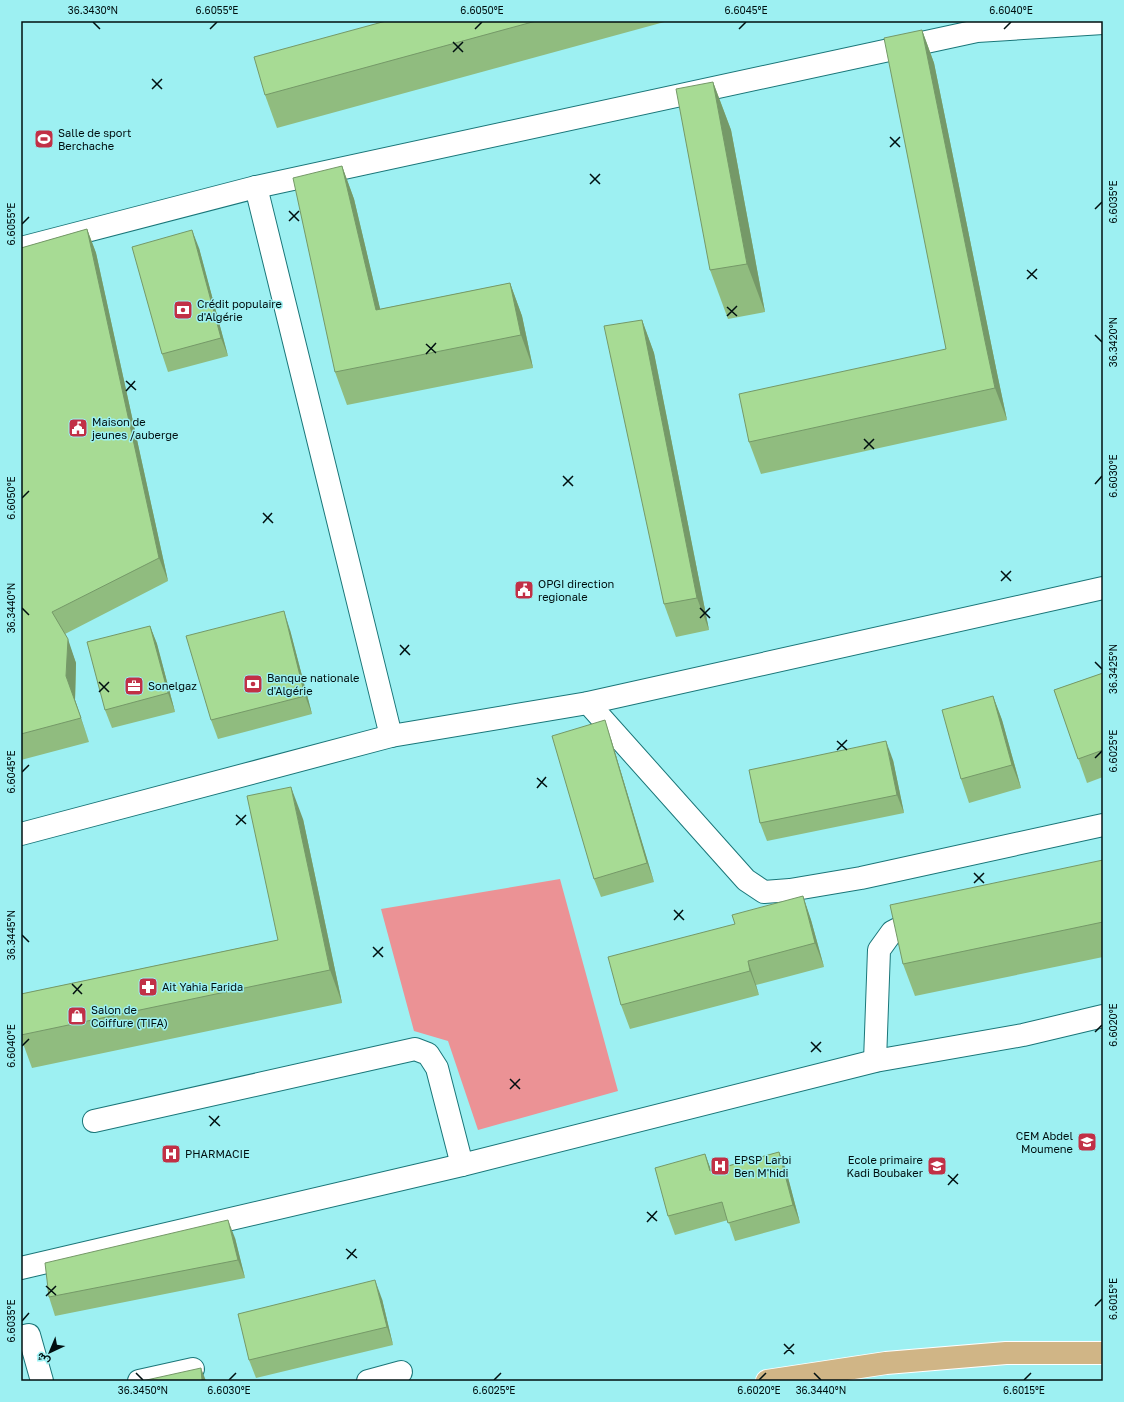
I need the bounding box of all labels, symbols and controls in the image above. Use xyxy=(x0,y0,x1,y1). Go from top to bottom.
text: 36.3430°N xyxy=(68,4,118,16)
text: 6.6055°E xyxy=(196,4,238,16)
text: 6.6050°E xyxy=(460,4,504,16)
text: 6.6045°E xyxy=(724,4,768,16)
text: 6.6040°E xyxy=(989,4,1033,16)
place label: Salle de sport Berchache xyxy=(58,126,131,152)
sports icon: Salle de sport Berchache xyxy=(33,128,55,150)
text: 6.6035°E xyxy=(1107,181,1119,223)
text: 6.6055°E xyxy=(5,203,17,245)
place label: Crédit populaire d'Algérie xyxy=(197,297,282,323)
bank icon: Crédit populaire d'Algérie xyxy=(172,299,194,321)
text: 36.3420°N xyxy=(1107,317,1119,367)
place label: Maison de jeunes /auberge xyxy=(91,415,178,441)
public building icon: Maison de jeunes /auberge xyxy=(67,417,89,439)
text: 6.6030°E xyxy=(1107,454,1119,498)
text: 6.6050°E xyxy=(5,476,17,520)
place label: OPGI direction regionale xyxy=(538,577,614,603)
public building icon: OPGI direction regionale xyxy=(513,579,535,601)
text: 36.3440°N xyxy=(5,583,17,633)
text: 36.3425°N xyxy=(1107,644,1119,694)
place label: Banque nationale d'Algérie xyxy=(267,671,360,697)
bank icon: Banque nationale d'Algérie xyxy=(242,673,264,695)
office icon: Sonelgaz xyxy=(123,675,145,697)
place label: Sonelgaz xyxy=(148,679,197,692)
text: 6.6025°E xyxy=(1107,730,1119,772)
text: 6.6045°E xyxy=(5,750,17,794)
text: 36.3445°N xyxy=(5,910,17,960)
pharmacy icon: Ait Yahia Farida xyxy=(137,976,159,998)
place label: Ait Yahia Farida xyxy=(162,980,243,993)
place label: Salon de Coiffure (TIFA) xyxy=(91,1003,168,1029)
text: 6.6020°E xyxy=(1107,1003,1119,1047)
shop icon: Salon de Coiffure (TIFA) xyxy=(66,1005,88,1027)
text: 6.6040°E xyxy=(5,1024,17,1068)
place label: CEM Abdel Moumene xyxy=(1016,1129,1073,1155)
school or university icon: CEM Abdel Moumene xyxy=(1076,1131,1098,1153)
hospital icon: PHARMACIE xyxy=(160,1143,182,1165)
place label: PHARMACIE xyxy=(185,1147,250,1160)
place label: EPSP Larbi Ben M'hidi xyxy=(734,1153,792,1179)
place label: Ecole primaire Kadi Boubaker xyxy=(847,1153,924,1179)
hospital icon: EPSP Larbi Ben M'hidi xyxy=(709,1155,731,1177)
school or university icon: Ecole primaire Kadi Boubaker xyxy=(926,1155,948,1177)
text: 6.6015°E xyxy=(1107,1278,1119,1320)
text: 6.6035°E xyxy=(5,1300,17,1342)
north arrow xyxy=(30,1332,70,1372)
text: ش xyxy=(33,1350,53,1369)
text: 36.3450°N xyxy=(118,1384,168,1396)
text: 6.6030°E xyxy=(207,1384,251,1396)
text: 6.6025°E xyxy=(473,1384,515,1396)
text: 6.6020°E xyxy=(737,1384,781,1396)
text: 36.3440°N xyxy=(796,1384,846,1396)
text: 6.6015°E xyxy=(1003,1384,1045,1396)

